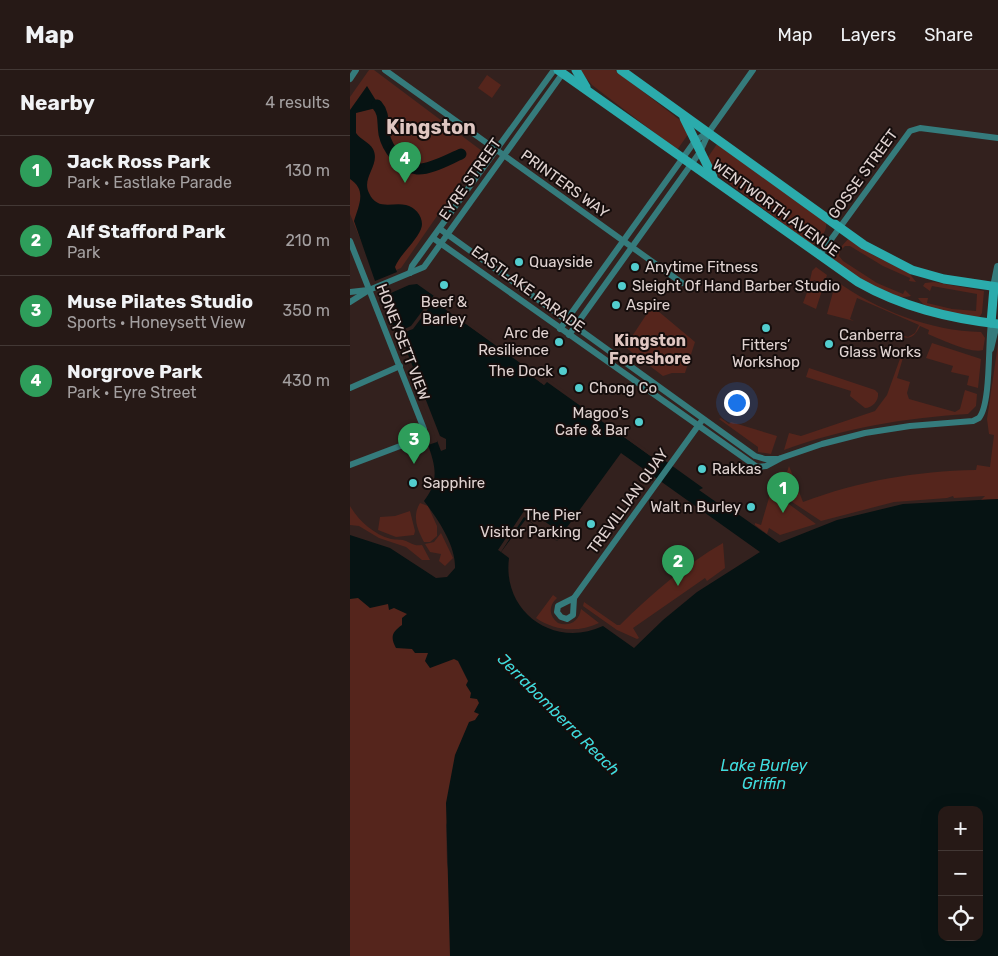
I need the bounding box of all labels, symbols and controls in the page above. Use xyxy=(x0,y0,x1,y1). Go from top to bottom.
text: Map xyxy=(25,21,74,49)
text: Map xyxy=(778,24,813,46)
text: Layers xyxy=(841,24,896,46)
text: Share xyxy=(924,24,973,46)
text: Nearby xyxy=(20,90,95,115)
text: 4 results xyxy=(265,93,330,112)
district label: Kingston xyxy=(386,115,476,139)
street label: GOSSE STREET xyxy=(824,125,902,222)
street label: EYRE STREET xyxy=(435,134,505,223)
pin: 4 xyxy=(389,142,421,183)
street label: PRINTERS WAY xyxy=(517,146,613,222)
text: Jack Ross Park xyxy=(67,150,210,173)
street label: WENTWORTH AVENUE xyxy=(709,156,843,260)
text: 1 xyxy=(32,161,40,180)
text: 130 m xyxy=(285,161,330,180)
text: Park · Eastlake Parade xyxy=(67,173,232,192)
text: Alf Stafford Park xyxy=(67,220,226,243)
text: 2 xyxy=(31,231,41,250)
text: 210 m xyxy=(285,231,330,250)
street label: EASTLAKE PARADE xyxy=(468,242,588,336)
text: Park xyxy=(67,243,100,262)
place label: Quayside xyxy=(529,253,593,271)
marker: Quayside xyxy=(513,256,525,268)
place label: Anytime Fitness xyxy=(645,258,758,276)
marker: Anytime Fitness xyxy=(629,261,641,273)
place label: Sleight Of Hand Barber Studio xyxy=(632,277,840,295)
marker: Beef & Barley xyxy=(438,279,450,291)
marker: Sleight Of Hand Barber Studio xyxy=(616,280,628,292)
street label: HONEYSETT VIEW xyxy=(372,281,434,403)
text: Muse Pilates Studio xyxy=(67,290,253,313)
place label: Beef & Barley xyxy=(421,293,468,328)
place label: Aspire xyxy=(626,296,670,314)
marker: Aspire xyxy=(610,299,622,311)
text: 3 xyxy=(31,301,41,320)
text: 350 m xyxy=(283,301,330,320)
text: Sports · Honeysett View xyxy=(67,313,246,332)
marker: Fitters’ Workshop xyxy=(760,322,772,334)
place label: Arc de Resilience xyxy=(478,324,549,359)
place label: Canberra Glass Works xyxy=(839,326,921,361)
district label: Kingston Foreshore xyxy=(609,331,691,368)
marker: Arc de Resilience xyxy=(553,336,565,348)
place label: Fitters’ Workshop xyxy=(732,336,800,371)
marker: Canberra Glass Works xyxy=(823,338,835,350)
text: Norgrove Park xyxy=(67,360,202,383)
place label: The Dock xyxy=(488,362,553,380)
marker: The Dock xyxy=(557,365,569,377)
text: 4 xyxy=(31,371,41,390)
text: 430 m xyxy=(282,371,330,390)
place label: Chong Co xyxy=(589,379,657,397)
marker: Chong Co xyxy=(573,382,585,394)
text: Park · Eyre Street xyxy=(67,383,197,402)
your location xyxy=(724,390,750,416)
place label: Magoo's Cafe & Bar xyxy=(555,404,629,439)
marker: Magoo's Cafe & Bar xyxy=(633,416,645,428)
pin: 3 xyxy=(398,423,430,464)
street label: TREVILLIAN QUAY xyxy=(584,445,672,557)
place label: Rakkas xyxy=(712,460,762,478)
marker: Rakkas xyxy=(696,463,708,475)
pin: 1 xyxy=(767,472,799,513)
place label: Sapphire xyxy=(423,474,485,492)
marker: Sapphire xyxy=(407,477,419,489)
place label: Walt n Burley xyxy=(650,498,741,516)
marker: Walt n Burley xyxy=(745,501,757,513)
place label: The Pier Visitor Parking xyxy=(480,506,581,541)
marker: The Pier Visitor Parking xyxy=(585,518,597,530)
pin: 2 xyxy=(662,545,694,586)
water label: Jerrabomberra Reach xyxy=(494,649,624,779)
water label: Lake Burley Griffin xyxy=(721,756,809,793)
map controls xyxy=(938,806,983,941)
button: + xyxy=(938,806,983,851)
button: − xyxy=(938,851,983,896)
button: locate xyxy=(938,896,983,941)

